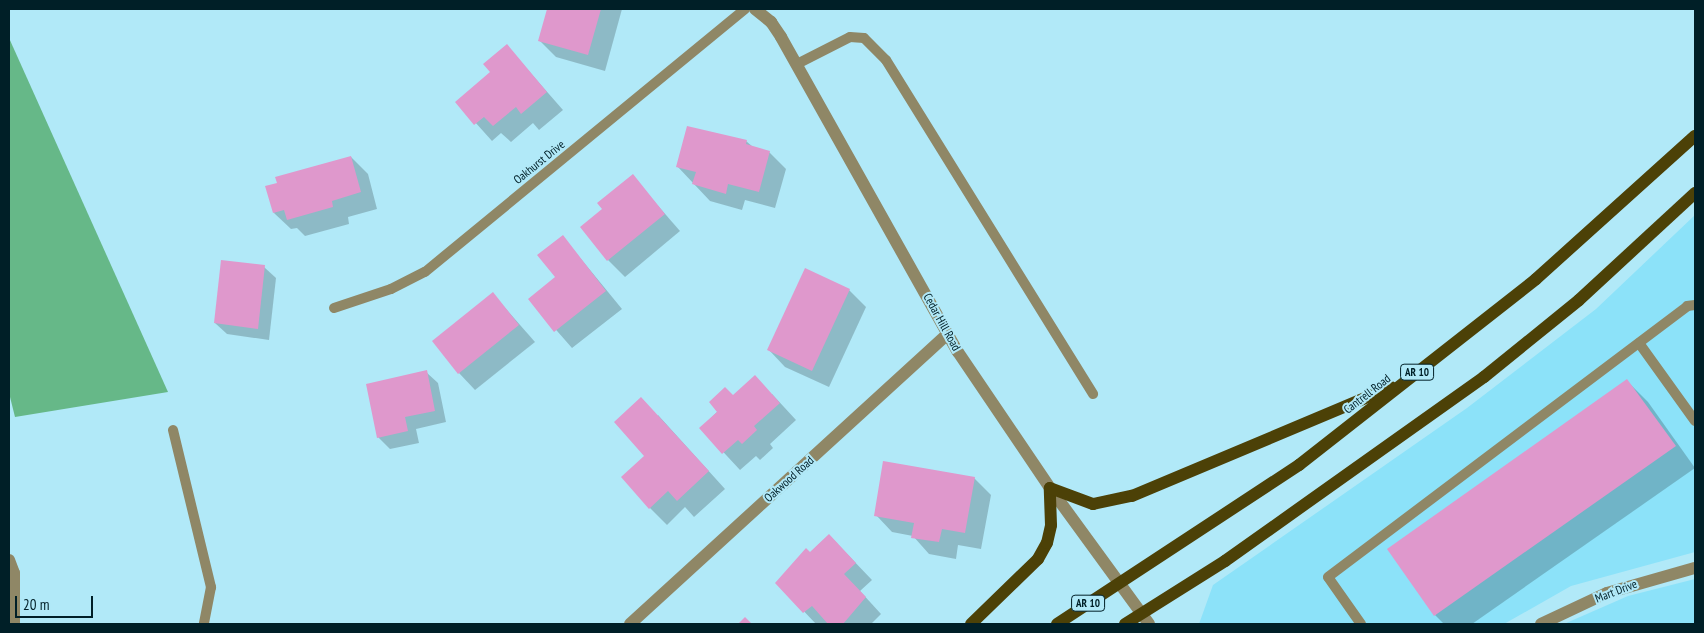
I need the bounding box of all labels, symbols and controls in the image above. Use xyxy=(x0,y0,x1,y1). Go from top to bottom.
street label: Oakhurst Drive xyxy=(511,137,567,187)
street label: Cedar Hill Road xyxy=(920,291,964,353)
road number: AR 10 xyxy=(1400,364,1434,381)
street label: Cantrell Road xyxy=(1341,371,1393,417)
street label: Oakwood Road xyxy=(761,453,817,505)
street label: Mart Drive xyxy=(1593,576,1639,606)
scale bar xyxy=(18,586,95,618)
road number: AR 10 xyxy=(1070,594,1106,612)
text: 20 m xyxy=(23,595,49,614)

